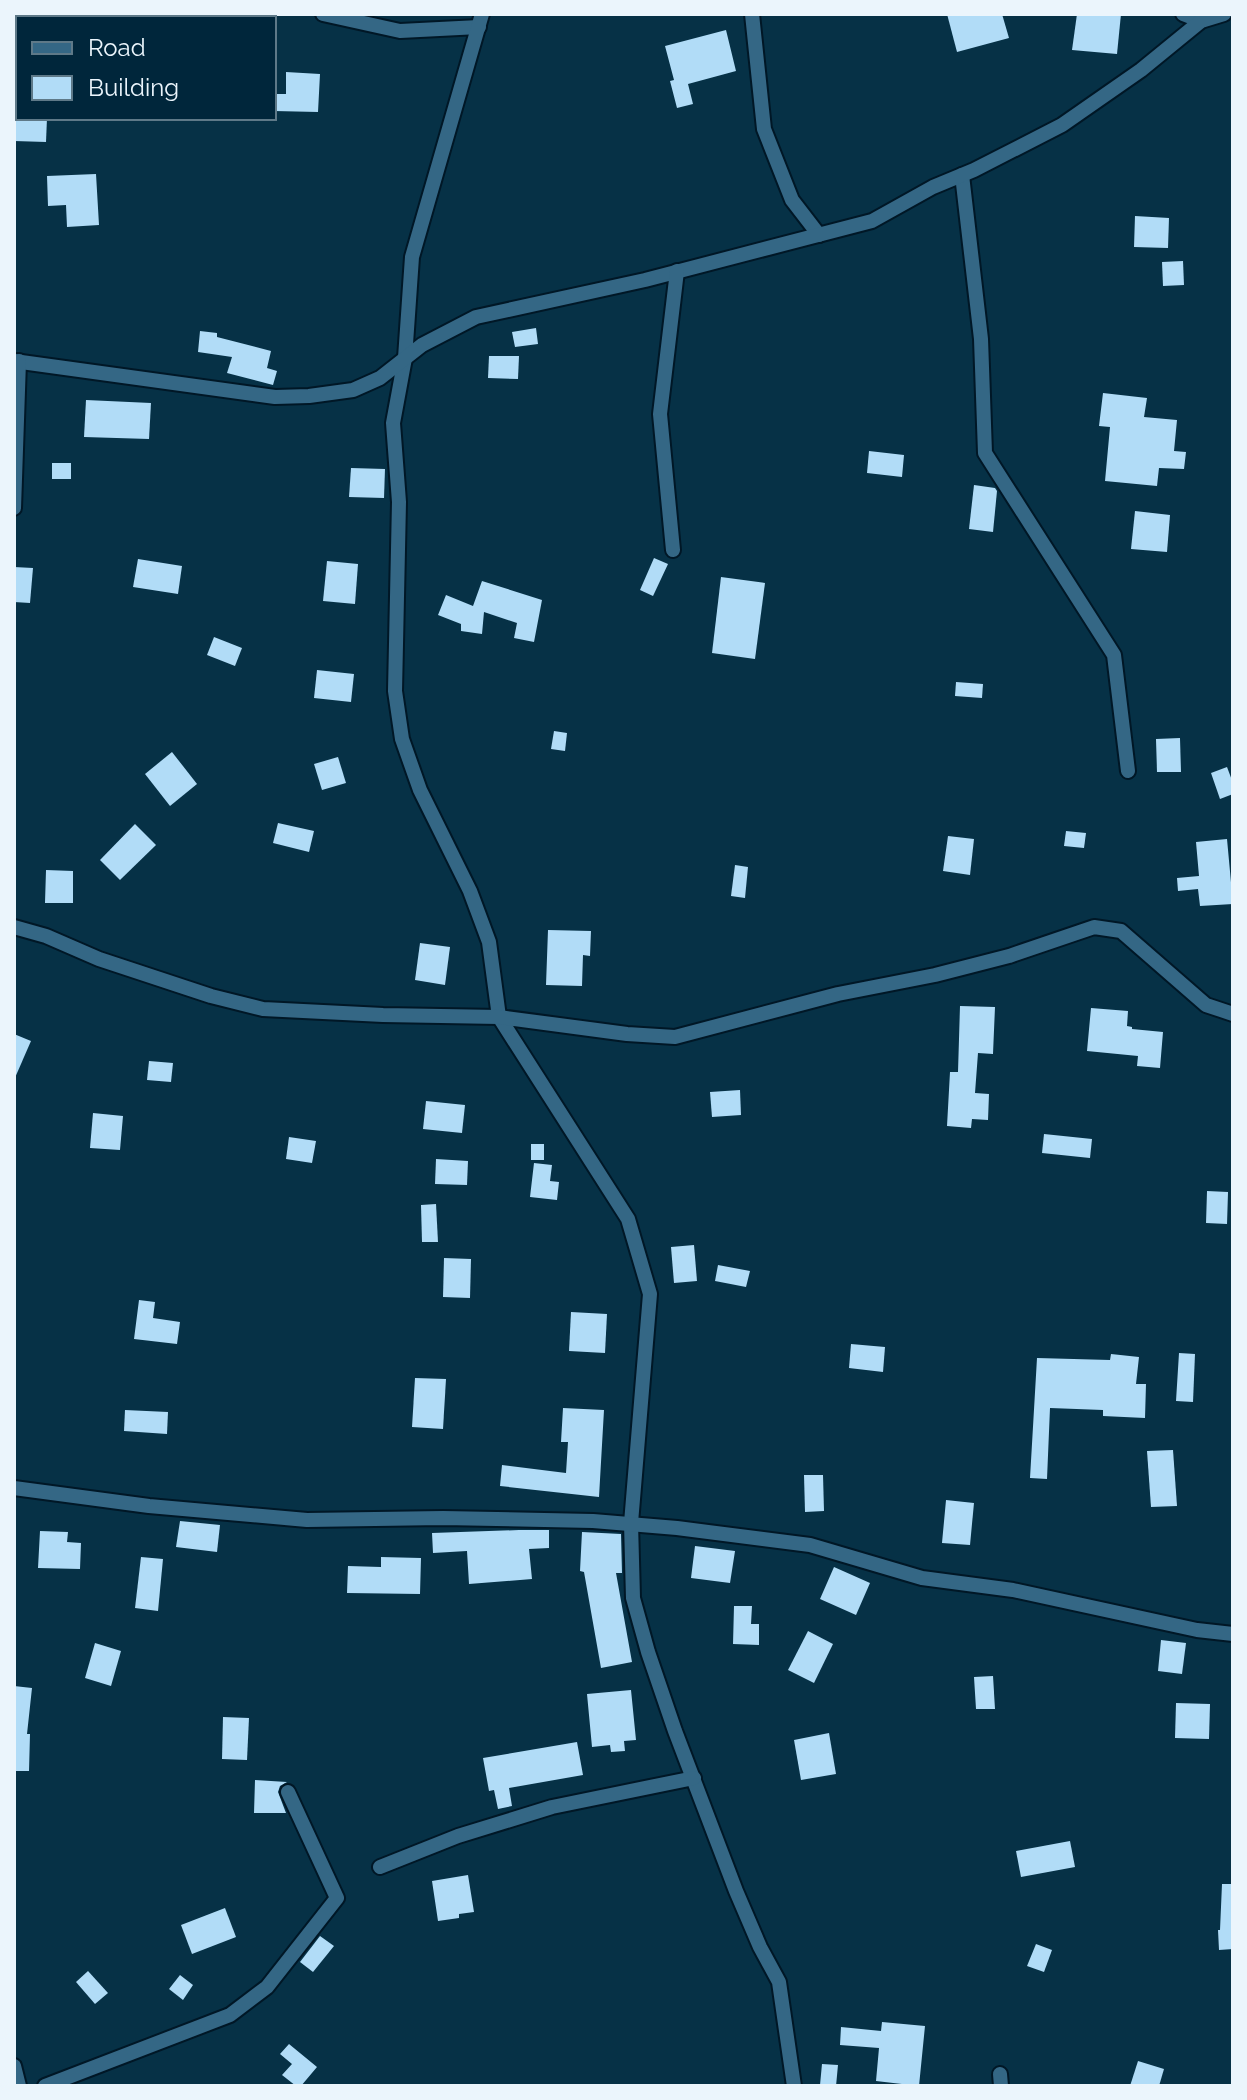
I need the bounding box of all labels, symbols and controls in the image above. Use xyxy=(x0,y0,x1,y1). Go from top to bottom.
legend xyxy=(16,16,276,120)
text: Road xyxy=(88,33,146,62)
text: Building xyxy=(88,73,179,102)

